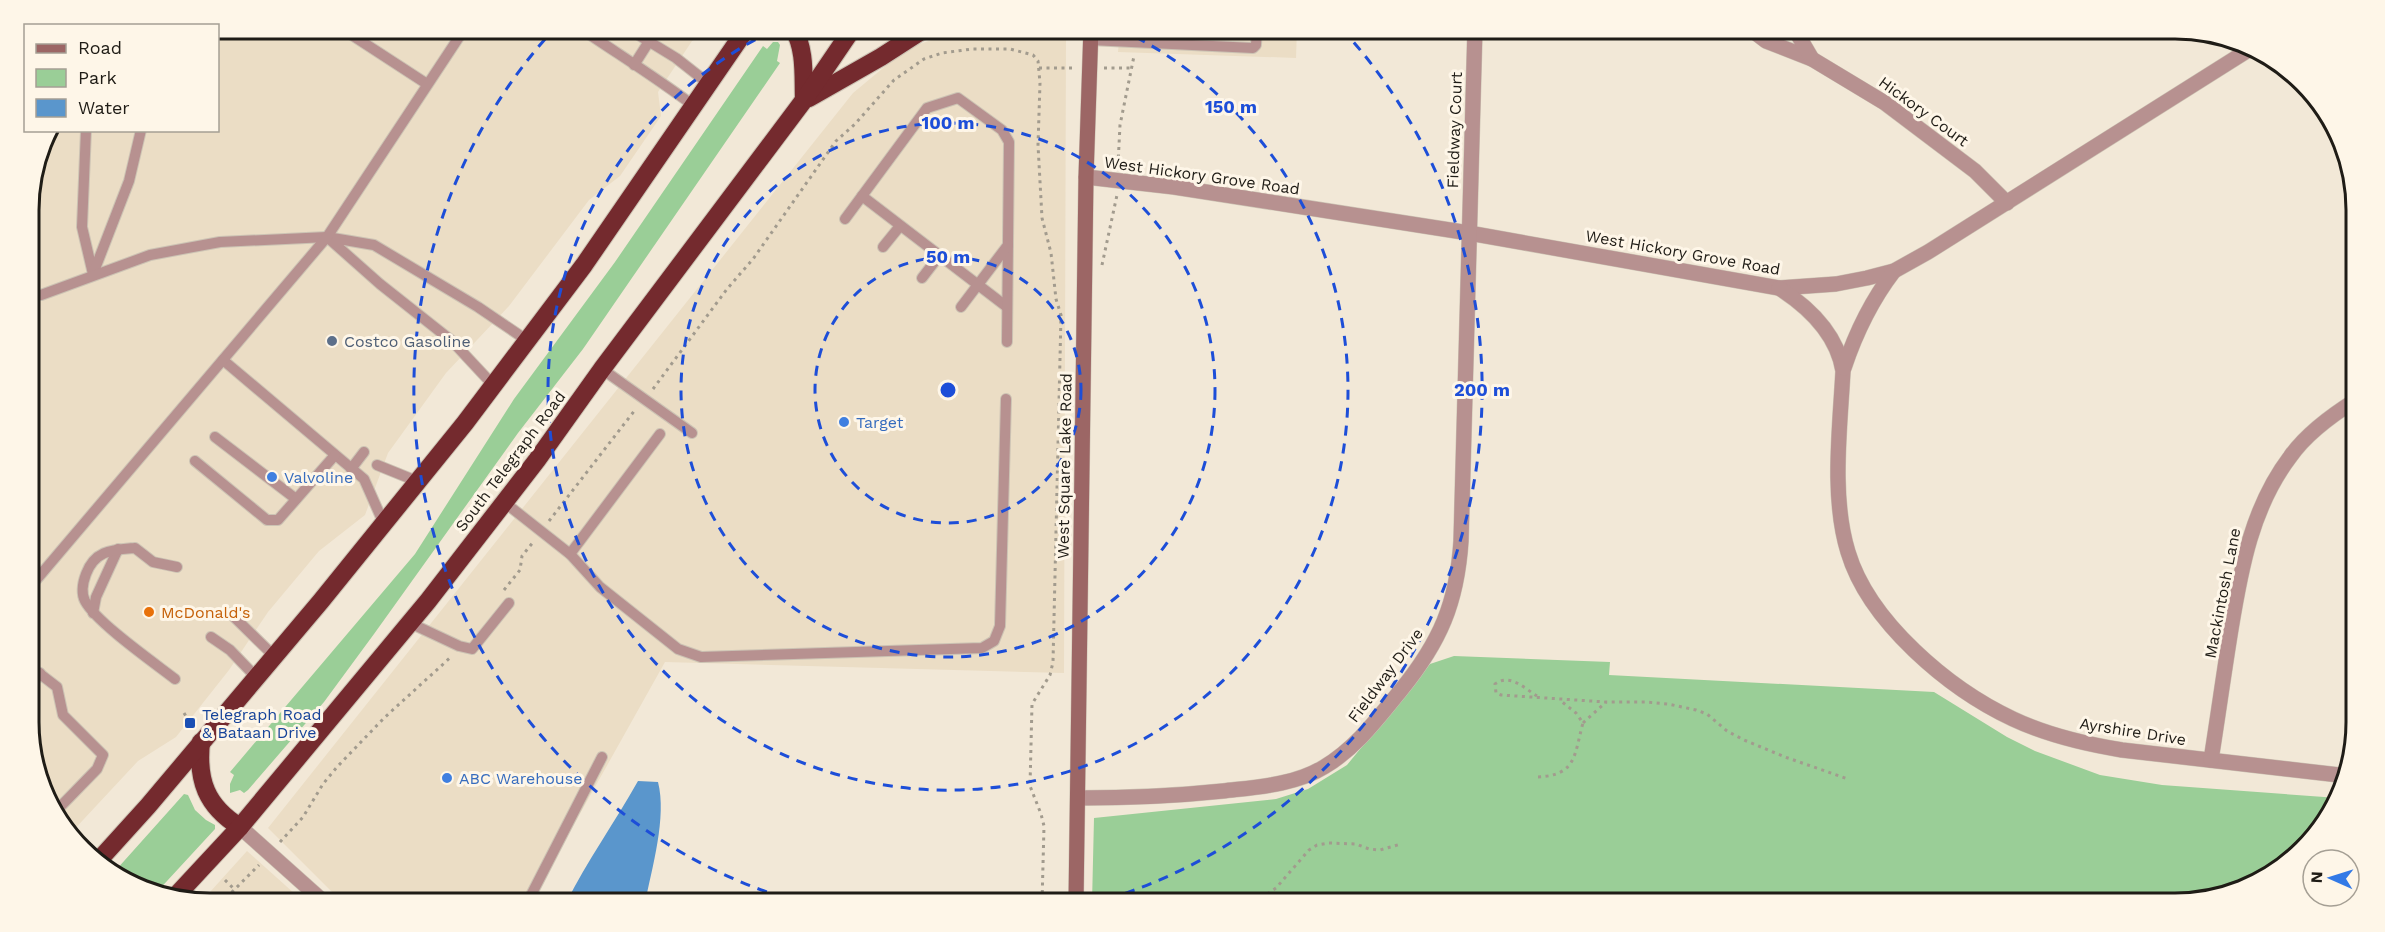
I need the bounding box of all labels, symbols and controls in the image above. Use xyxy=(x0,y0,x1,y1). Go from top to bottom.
legend xyxy=(24,24,219,132)
text: Road xyxy=(78,37,122,58)
text: Park xyxy=(78,67,117,88)
street label: Fieldway Court xyxy=(1443,71,1466,189)
street label: Hickory Court xyxy=(1875,72,1973,151)
text: 150 m xyxy=(1205,96,1257,117)
text: Water xyxy=(78,97,130,118)
text: 100 m xyxy=(921,112,975,133)
street label: West Hickory Grove Road xyxy=(1103,152,1301,199)
street label: West Hickory Grove Road xyxy=(1584,226,1782,279)
text: 50 m xyxy=(926,246,970,267)
place label: Costco Gasoline xyxy=(344,332,471,351)
marker: Costco Gasoline xyxy=(325,334,339,348)
street label: West Square Lake Road xyxy=(1053,373,1076,559)
text: 200 m xyxy=(1454,379,1510,400)
centre of rings xyxy=(938,380,958,400)
street label: South Telegraph Road xyxy=(451,387,569,535)
place label: Target xyxy=(856,413,904,432)
marker: Target xyxy=(837,415,851,429)
place label: Valvoline xyxy=(284,468,353,487)
marker: Valvoline xyxy=(265,470,279,484)
street label: Mackintosh Lane xyxy=(2201,526,2244,660)
place label: McDonald's xyxy=(161,603,251,622)
marker: McDonald's xyxy=(142,605,156,619)
street label: Fieldway Drive xyxy=(1344,624,1427,726)
place label: Telegraph Road & Bataan Drive xyxy=(202,705,322,742)
street label: Ayrshire Drive xyxy=(2078,714,2188,749)
marker: Telegraph Road & Bataan Drive xyxy=(183,716,197,730)
place label: ABC Warehouse xyxy=(459,769,582,788)
marker: ABC Warehouse xyxy=(440,771,454,785)
north arrow xyxy=(2301,848,2361,908)
text: N xyxy=(2307,871,2326,884)

